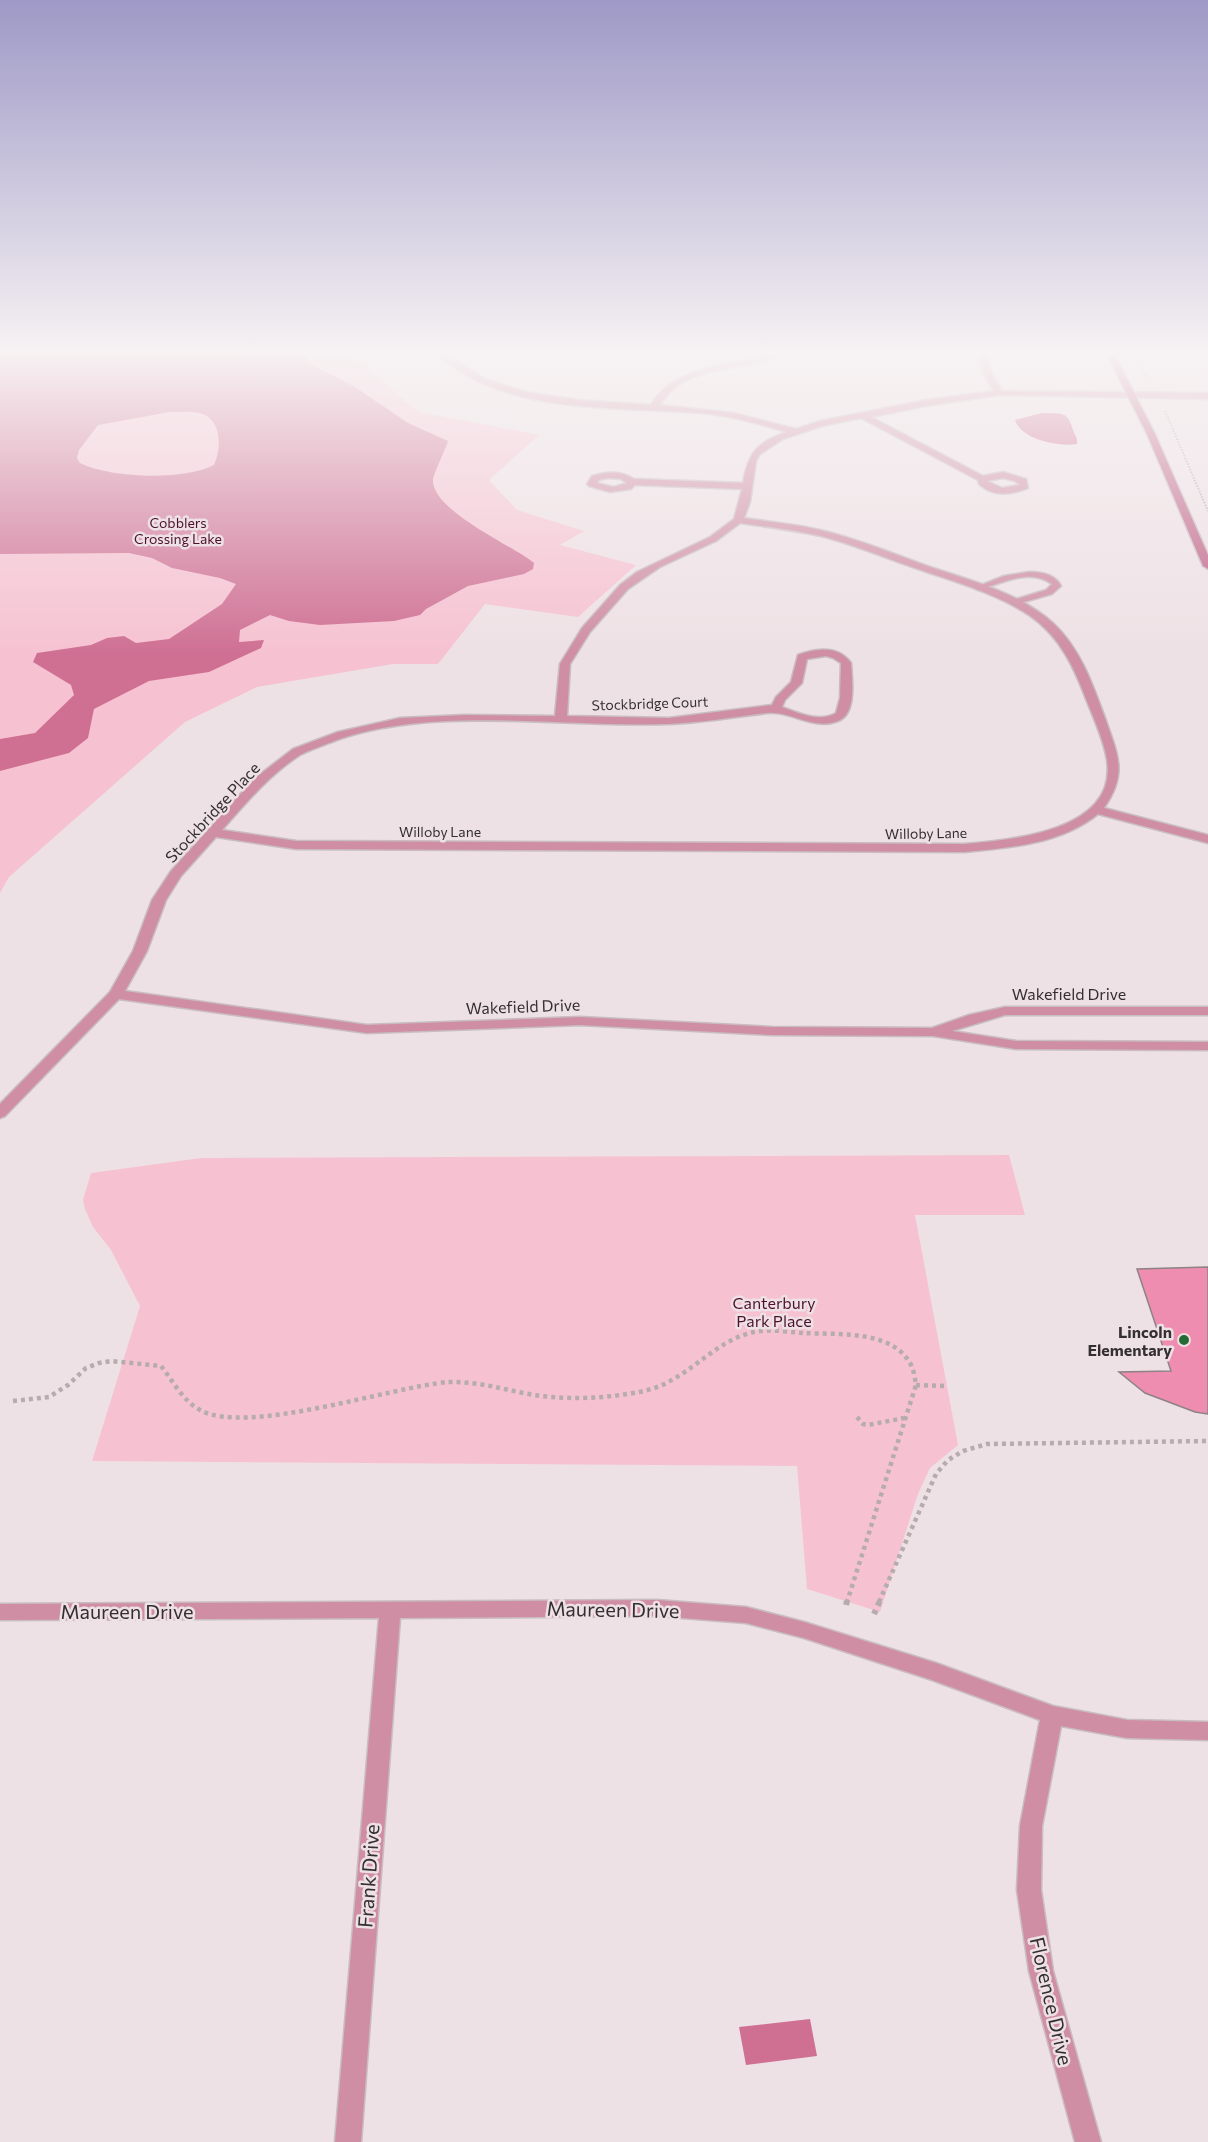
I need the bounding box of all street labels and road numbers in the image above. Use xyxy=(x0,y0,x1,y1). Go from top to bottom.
street label: Stockbridge Court xyxy=(591,692,709,714)
street label: Stockbridge Place xyxy=(161,758,263,866)
street label: Willoby Lane xyxy=(399,823,481,840)
street label: Willoby Lane xyxy=(885,824,967,842)
street label: Wakefield Drive xyxy=(1012,984,1126,1003)
street label: Wakefield Drive xyxy=(466,995,580,1017)
street label: Maureen Drive xyxy=(546,1596,680,1622)
street label: Maureen Drive xyxy=(61,1599,193,1623)
street label: Frank Drive xyxy=(352,1823,384,1929)
street label: Florence Drive xyxy=(1026,1935,1078,2067)

